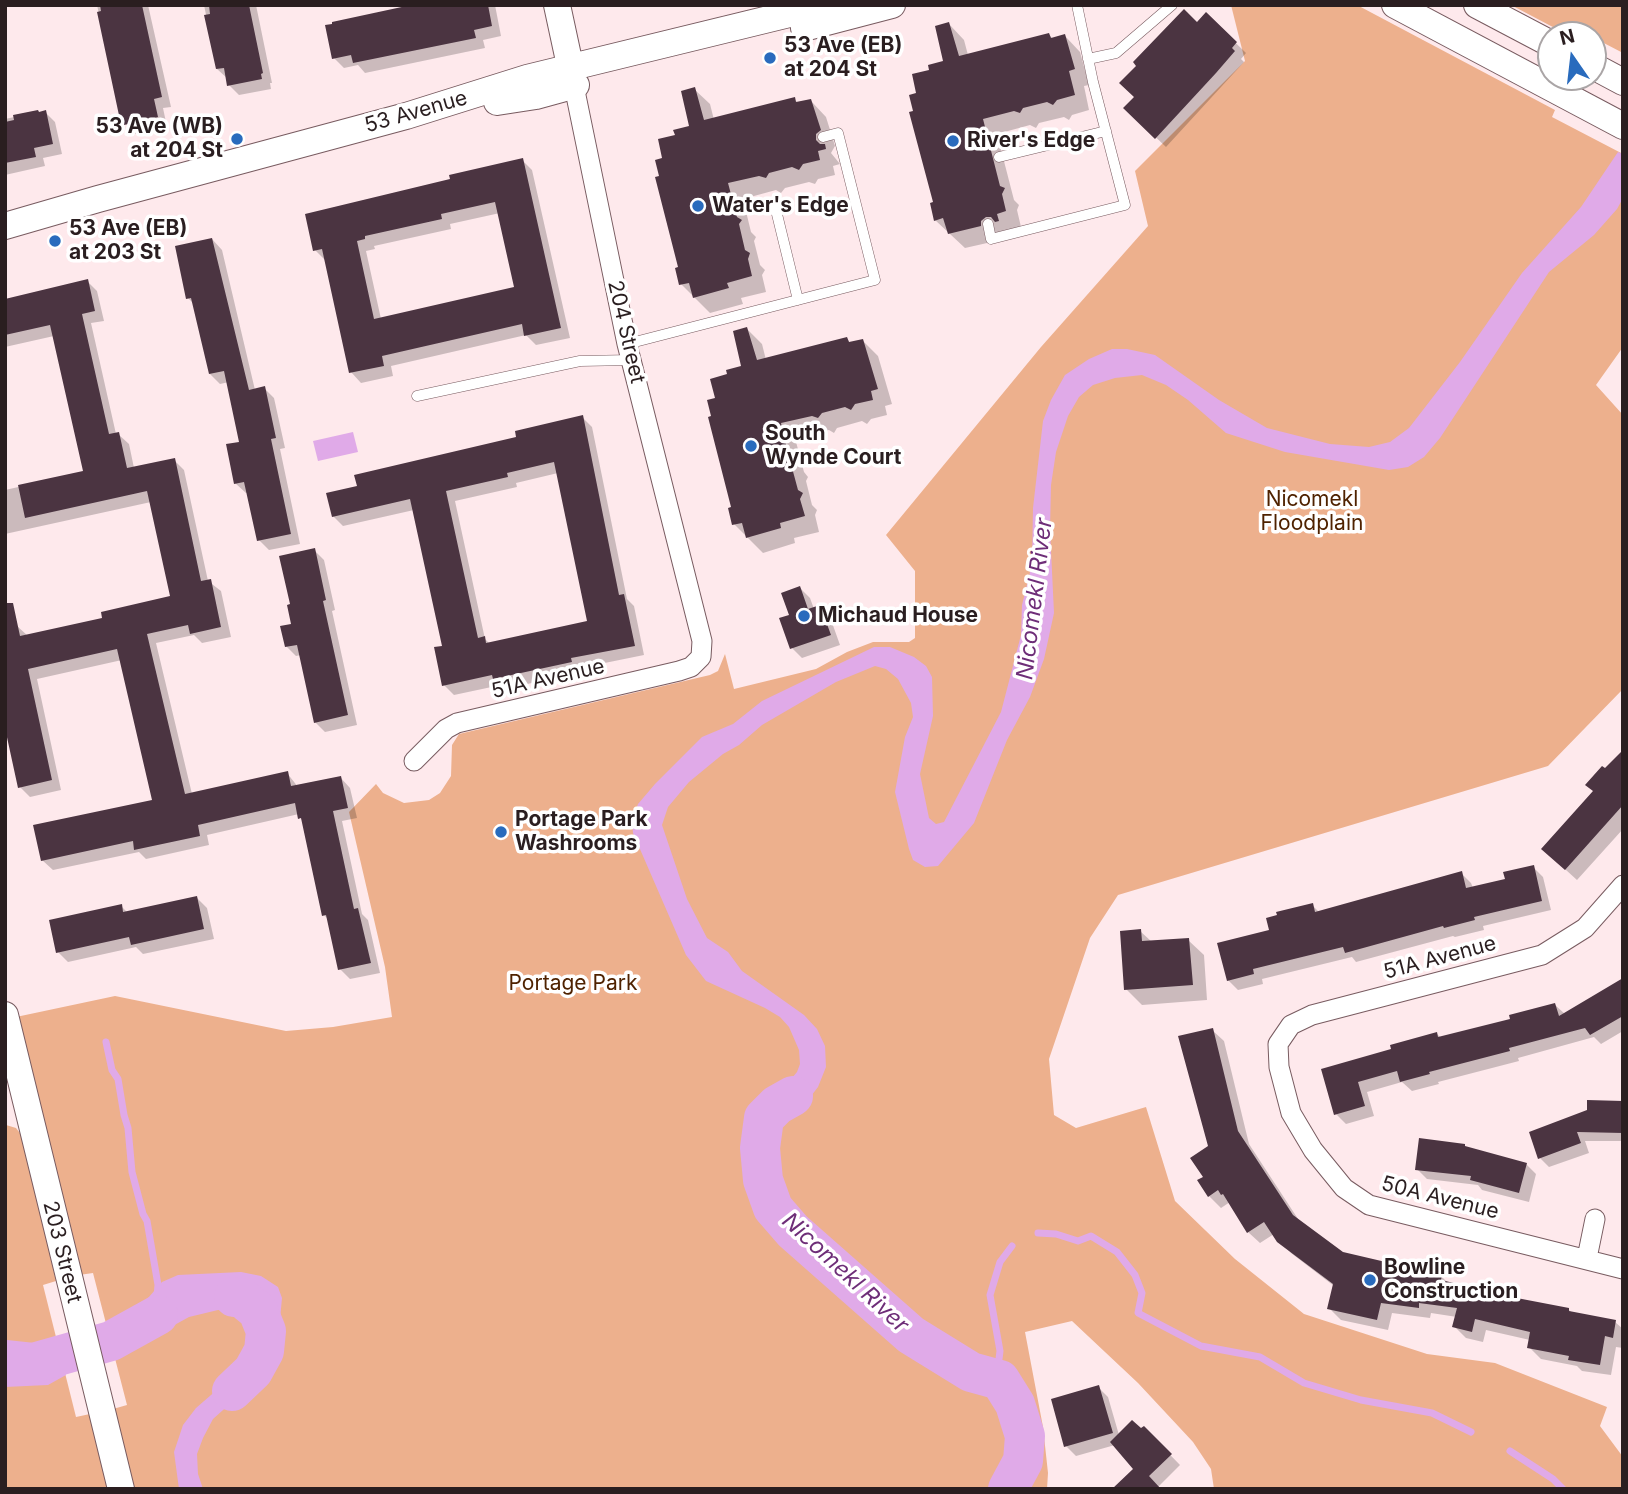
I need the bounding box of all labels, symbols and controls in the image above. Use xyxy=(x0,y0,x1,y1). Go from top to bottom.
north arrow xyxy=(1537,21,1607,91)
text: N xyxy=(1557,24,1577,50)
place label: 53 Ave (EB) at 204 St xyxy=(784,33,902,83)
marker: 53 Ave (EB) at 204 St xyxy=(762,50,778,66)
street label: 53 Avenue xyxy=(362,85,470,139)
place label: 53 Ave (WB) at 204 St xyxy=(96,114,223,164)
place label: River's Edge xyxy=(967,128,1095,154)
marker: 53 Ave (WB) at 204 St xyxy=(229,131,245,147)
marker: River's Edge xyxy=(945,133,961,149)
place label: Water's Edge xyxy=(712,193,849,219)
marker: Water's Edge xyxy=(690,198,706,214)
place label: 53 Ave (EB) at 203 St xyxy=(69,216,187,266)
marker: 53 Ave (EB) at 203 St xyxy=(47,233,63,249)
street label: 204 Street xyxy=(602,278,650,386)
place label: South Wynde Court xyxy=(765,421,901,471)
marker: South Wynde Court xyxy=(743,438,759,454)
park label: Nicomekl Floodplain xyxy=(1261,487,1363,537)
water label: Nicomekl River xyxy=(1011,517,1059,681)
place label: Michaud House xyxy=(818,603,978,629)
marker: Michaud House xyxy=(796,608,812,624)
street label: 51A Avenue xyxy=(489,654,607,704)
place label: Portage Park Washrooms xyxy=(515,807,648,857)
marker: Portage Park Washrooms xyxy=(493,824,509,840)
street label: 51A Avenue xyxy=(1381,931,1499,985)
park label: Portage Park xyxy=(509,971,637,997)
street label: 50A Avenue xyxy=(1379,1171,1501,1225)
street label: 203 Street xyxy=(37,1198,87,1306)
water label: Nicomekl River xyxy=(776,1207,914,1339)
place label: Bowline Construction xyxy=(1384,1255,1518,1305)
marker: Bowline Construction xyxy=(1362,1272,1378,1288)

